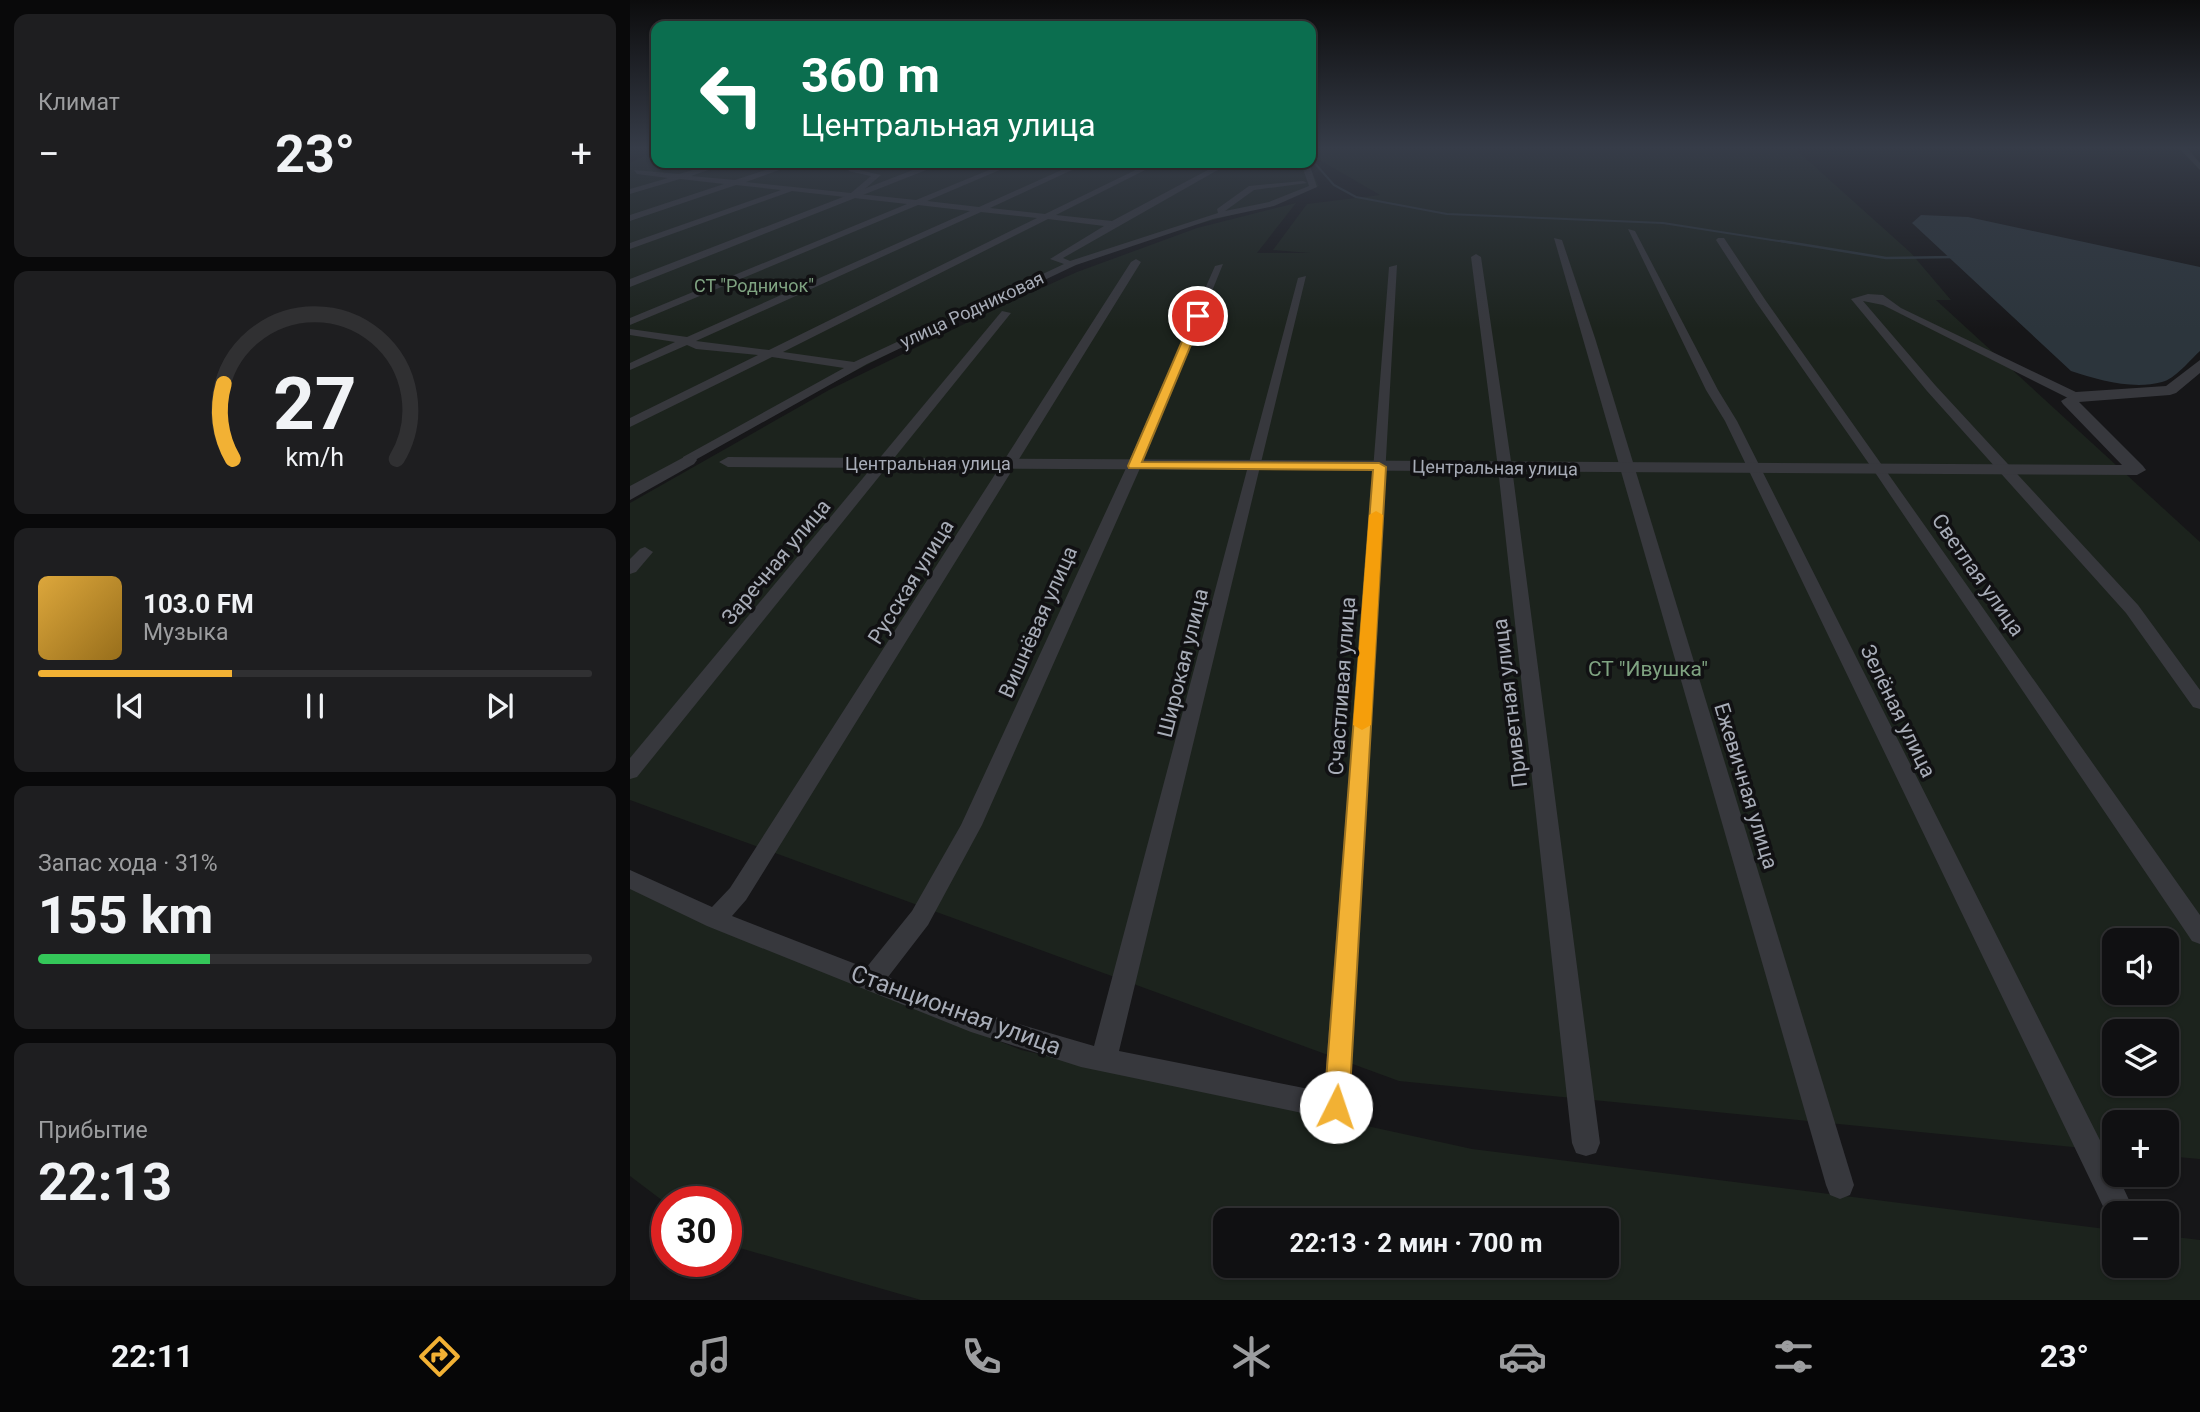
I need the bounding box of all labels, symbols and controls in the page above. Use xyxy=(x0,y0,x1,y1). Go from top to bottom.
text: 360 m xyxy=(801,47,940,104)
icon: left xyxy=(686,49,777,140)
text: Климат xyxy=(38,89,120,116)
text: Центральная улица xyxy=(801,106,1096,144)
text: 23° xyxy=(275,124,355,185)
text: − xyxy=(38,132,60,176)
text: + xyxy=(570,132,592,176)
street label: улица Родниковая xyxy=(897,267,1047,352)
park label: СТ "Родничок" xyxy=(694,275,814,296)
pin xyxy=(1168,286,1228,346)
icon: arrive xyxy=(1179,297,1217,335)
text: 27 xyxy=(273,361,357,447)
text: km/h xyxy=(286,443,344,472)
street label: Центральная улица xyxy=(845,453,1011,474)
street label: Центральная улица xyxy=(1412,456,1578,479)
street label: Заречная улица xyxy=(717,494,835,630)
street label: Светлая улица xyxy=(1927,509,2029,641)
street label: Русская улица xyxy=(863,515,959,649)
street label: Вишнёвая улица xyxy=(994,543,1082,701)
street label: Широкая улица xyxy=(1153,586,1213,740)
text: 103.0 FM xyxy=(143,589,254,619)
street label: Счастливая улица xyxy=(1324,596,1360,776)
street label: Приветная улица xyxy=(1488,617,1532,789)
text: Музыка xyxy=(143,619,228,646)
street label: Зелёная улица xyxy=(1855,641,1941,781)
park label: СТ "Ивушка" xyxy=(1588,657,1708,681)
icon: previous xyxy=(111,687,149,725)
icon: pause xyxy=(296,687,334,725)
icon: next xyxy=(481,687,519,725)
street label: Ежевичная улица xyxy=(1709,700,1783,872)
text: Запас хода · 31% xyxy=(38,850,218,877)
text: 155 km xyxy=(38,885,213,946)
map controls xyxy=(2102,928,2179,1278)
button: sound xyxy=(2102,928,2179,1005)
street label: Станционная улица xyxy=(847,959,1065,1061)
button: layers xyxy=(2102,1019,2179,1096)
position arrow xyxy=(1299,1070,1373,1144)
button: + xyxy=(2102,1110,2179,1187)
text: Прибытие xyxy=(38,1117,148,1144)
text: 22:13 xyxy=(38,1152,172,1213)
speed limit sign: 30 xyxy=(651,1186,742,1277)
button: − xyxy=(2102,1201,2179,1278)
text: 22:13 · 2 мин · 700 m xyxy=(1290,1228,1542,1258)
icon: directions xyxy=(415,1332,464,1381)
icon: music xyxy=(686,1332,735,1381)
icon: phone xyxy=(957,1332,1006,1381)
icon: climate xyxy=(1227,1332,1276,1381)
icon: car xyxy=(1498,1332,1547,1381)
icon: filters xyxy=(1769,1332,1818,1381)
text: 22:11 xyxy=(111,1337,193,1375)
text: 23° xyxy=(2040,1337,2089,1375)

